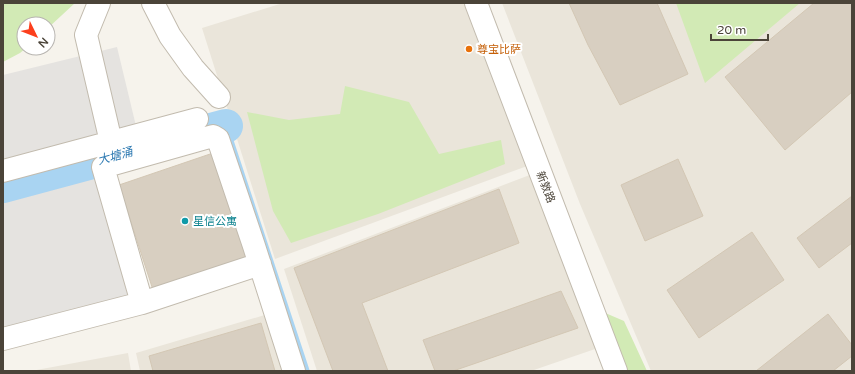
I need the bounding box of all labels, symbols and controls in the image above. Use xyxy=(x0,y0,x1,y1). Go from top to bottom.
north arrow xyxy=(16,16,56,56)
scale bar xyxy=(711,16,768,42)
text: 20 m xyxy=(717,23,746,37)
text: N xyxy=(35,35,51,50)
place label: 尊宝比萨 xyxy=(477,43,521,56)
marker: 尊宝比萨 xyxy=(464,44,474,54)
water label: 大塘涌 xyxy=(96,144,136,167)
street label: 新敦路 xyxy=(534,169,558,205)
place label: 星信公寓 xyxy=(193,215,237,228)
marker: 星信公寓 xyxy=(180,216,190,226)

